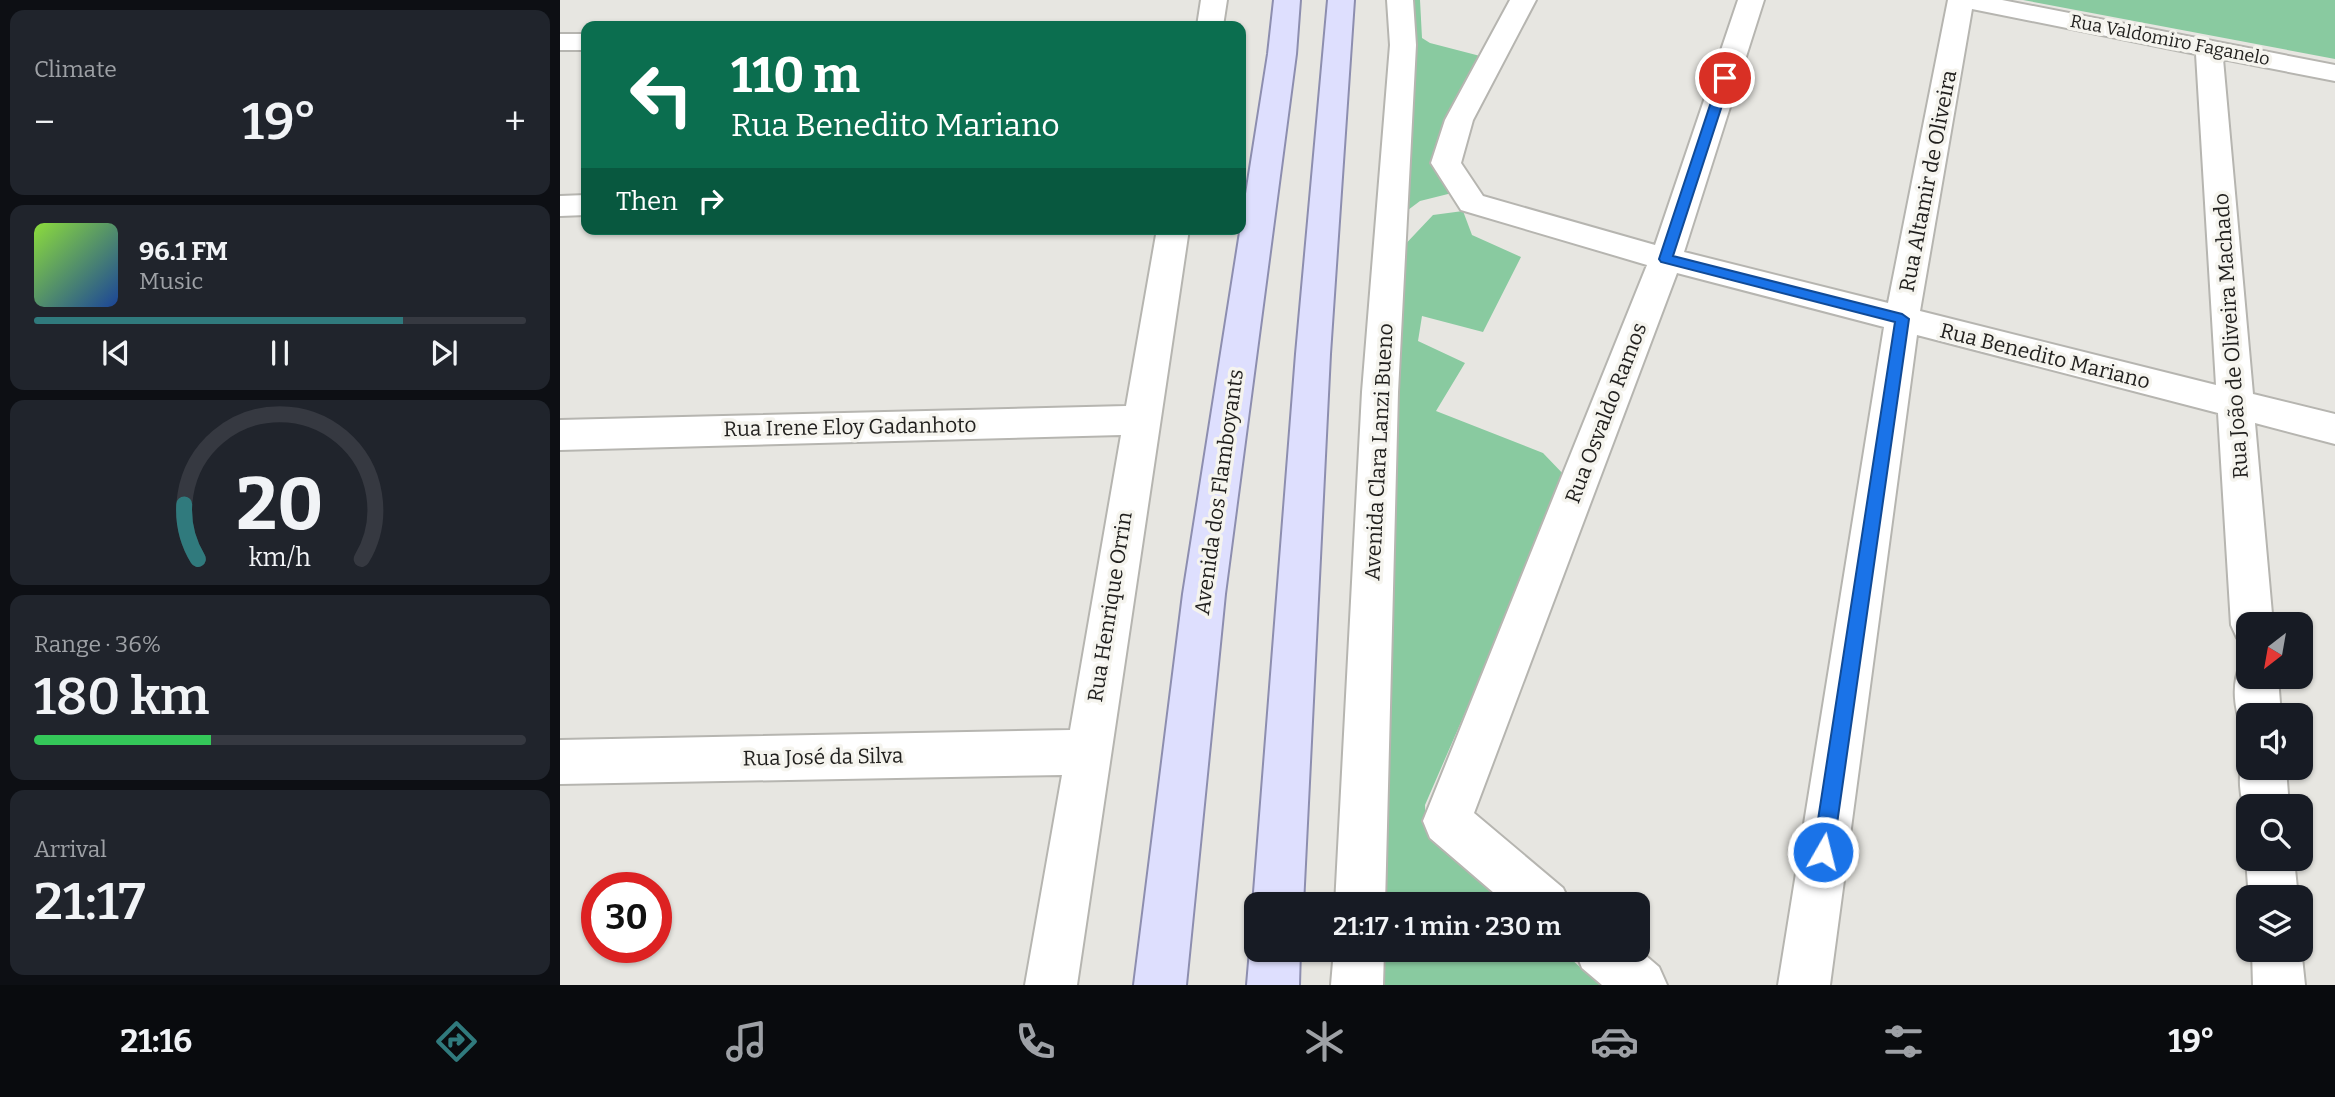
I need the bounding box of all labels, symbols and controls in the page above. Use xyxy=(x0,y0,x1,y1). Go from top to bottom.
street label: Rua Valdomiro Faganelo xyxy=(2068,10,2272,70)
text: 110 m xyxy=(731,46,860,105)
pin xyxy=(1695,48,1755,108)
icon: left xyxy=(616,49,707,140)
text: Climate xyxy=(34,55,117,83)
icon: arrive xyxy=(1706,59,1744,97)
street label: Rua Altamir de Oliveira xyxy=(1894,67,1962,294)
text: 19° xyxy=(242,90,317,153)
text: − xyxy=(34,99,55,145)
text: + xyxy=(504,99,526,145)
text: Rua Benedito Mariano xyxy=(731,106,1060,144)
icon: right xyxy=(692,182,730,220)
text: Then xyxy=(616,186,678,217)
street label: Rua João de Oliveira Machado xyxy=(2208,192,2254,480)
text: 96.1 FM xyxy=(139,236,228,267)
text: Music xyxy=(139,267,203,295)
street label: Rua Benedito Mariano xyxy=(1937,317,2153,395)
street label: Rua Osvaldo Ramos xyxy=(1560,319,1652,507)
street label: Avenida Clara Lanzi Bueno xyxy=(1359,323,1399,581)
icon: previous xyxy=(97,334,135,372)
icon: pause xyxy=(261,334,299,372)
icon: next xyxy=(425,334,463,372)
street label: Avenida dos Flamboyants xyxy=(1189,368,1249,616)
street label: Rua Irene Eloy Gadanhoto xyxy=(723,412,977,442)
text: 20 xyxy=(236,461,324,548)
street label: Rua Henrique Orrin xyxy=(1082,510,1138,704)
text: km/h xyxy=(249,542,311,572)
north arrow xyxy=(2236,612,2314,690)
map controls xyxy=(2236,612,2313,962)
text: Range · 36% xyxy=(34,630,161,658)
text: 180 km xyxy=(34,665,209,728)
button: sound xyxy=(2236,703,2313,780)
street label: Rua José da Silva xyxy=(743,743,904,771)
button: search xyxy=(2236,794,2313,871)
position arrow xyxy=(1786,815,1860,889)
text: Arrival xyxy=(34,835,107,863)
text: 21:17 xyxy=(34,870,146,933)
speed limit sign: 30 xyxy=(581,872,672,963)
button: layers xyxy=(2236,885,2313,962)
text: 21:17 · 1 min · 230 m xyxy=(1333,911,1561,942)
icon: directions xyxy=(432,1017,481,1066)
icon: music xyxy=(722,1017,771,1066)
icon: phone xyxy=(1011,1017,1060,1066)
icon: climate xyxy=(1300,1017,1349,1066)
icon: car xyxy=(1590,1017,1639,1066)
icon: filters xyxy=(1879,1017,1928,1066)
text: 21:16 xyxy=(120,1022,192,1060)
text: 19° xyxy=(2168,1022,2215,1060)

